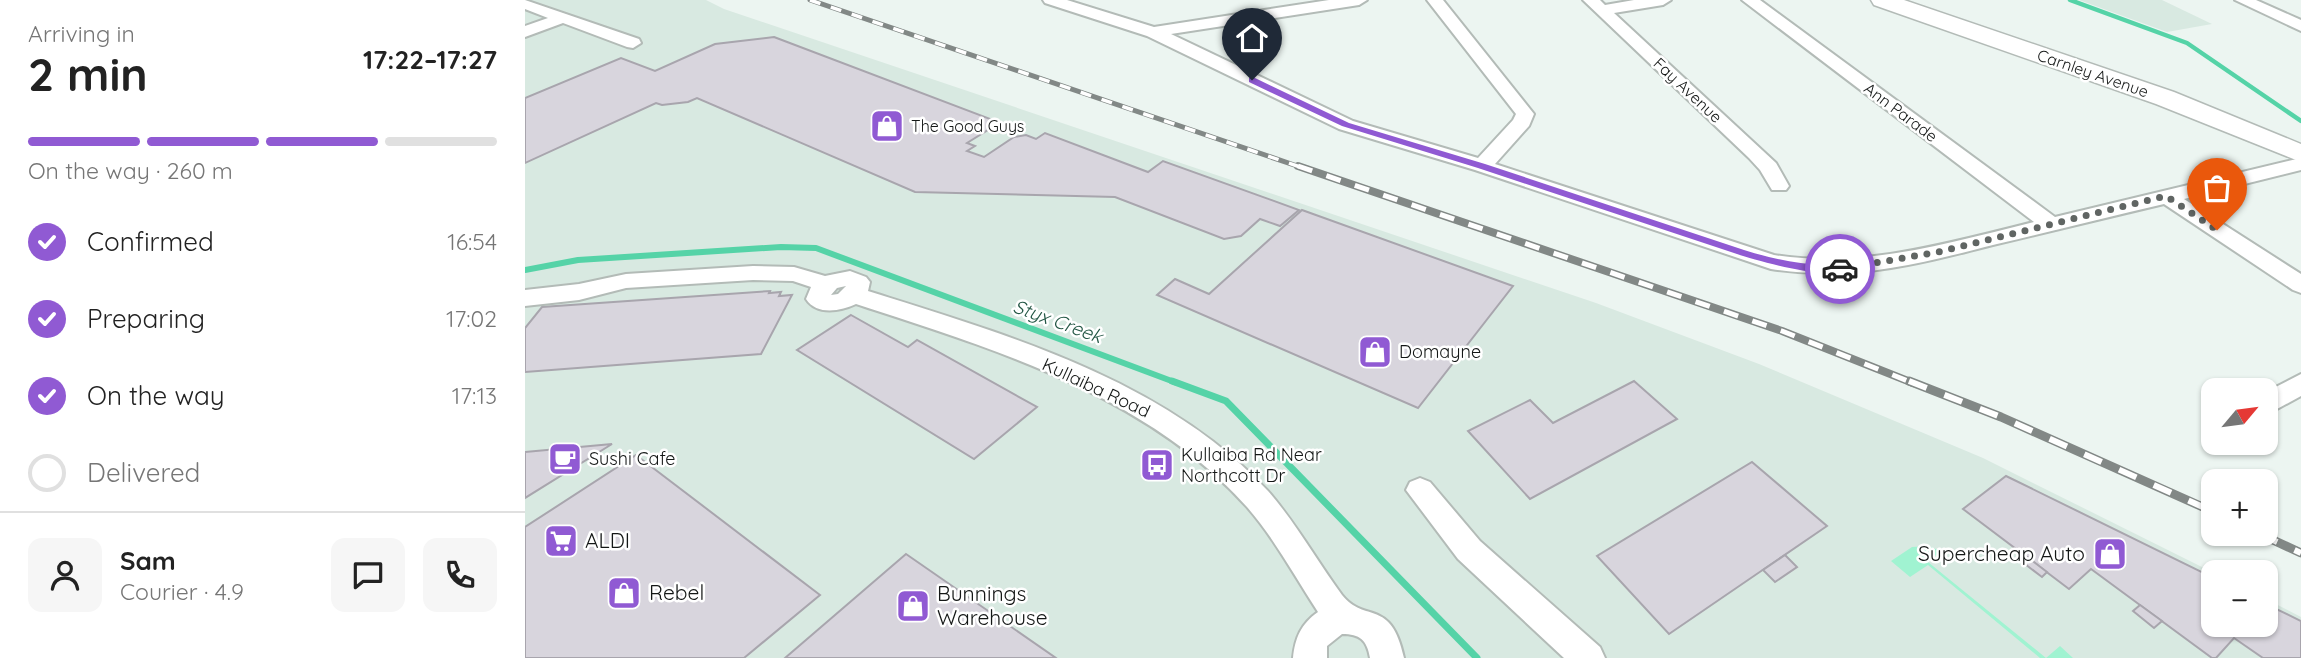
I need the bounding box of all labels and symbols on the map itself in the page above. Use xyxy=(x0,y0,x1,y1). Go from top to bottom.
pin xyxy=(1222,8,1282,80)
street label: Carnley Avenue xyxy=(2035,45,2151,101)
street label: Fay Avenue xyxy=(1650,53,1726,127)
street label: Ann Parade xyxy=(1860,78,1942,146)
shop icon: The Good Guys xyxy=(868,107,906,145)
place label: The Good Guys xyxy=(911,116,1024,136)
pin xyxy=(2187,158,2247,230)
courier xyxy=(1805,234,1875,304)
water label: Styx Creek xyxy=(1010,294,1108,349)
shop icon: Domayne xyxy=(1356,333,1394,371)
place label: Domayne xyxy=(1399,340,1481,363)
street label: Kullaiba Road xyxy=(1039,352,1154,423)
north arrow xyxy=(2201,378,2279,455)
cafe icon: Sushi Cafe xyxy=(546,440,584,478)
place label: Kullaiba Rd Near Northcott Dr xyxy=(1181,443,1322,487)
bus stop icon: Kullaiba Rd Near Northcott Dr xyxy=(1138,446,1176,484)
place label: Sushi Cafe xyxy=(589,447,675,470)
supermarket icon: ALDI xyxy=(542,522,580,560)
place label: ALDI xyxy=(585,527,630,553)
shop icon: Supercheap Auto xyxy=(2091,535,2129,573)
place label: Supercheap Auto xyxy=(1918,540,2085,566)
shop icon: Rebel xyxy=(605,574,643,612)
place label: Rebel xyxy=(649,579,704,605)
place label: Bunnings Warehouse xyxy=(937,580,1048,630)
shop icon: Bunnings Warehouse xyxy=(894,587,932,625)

